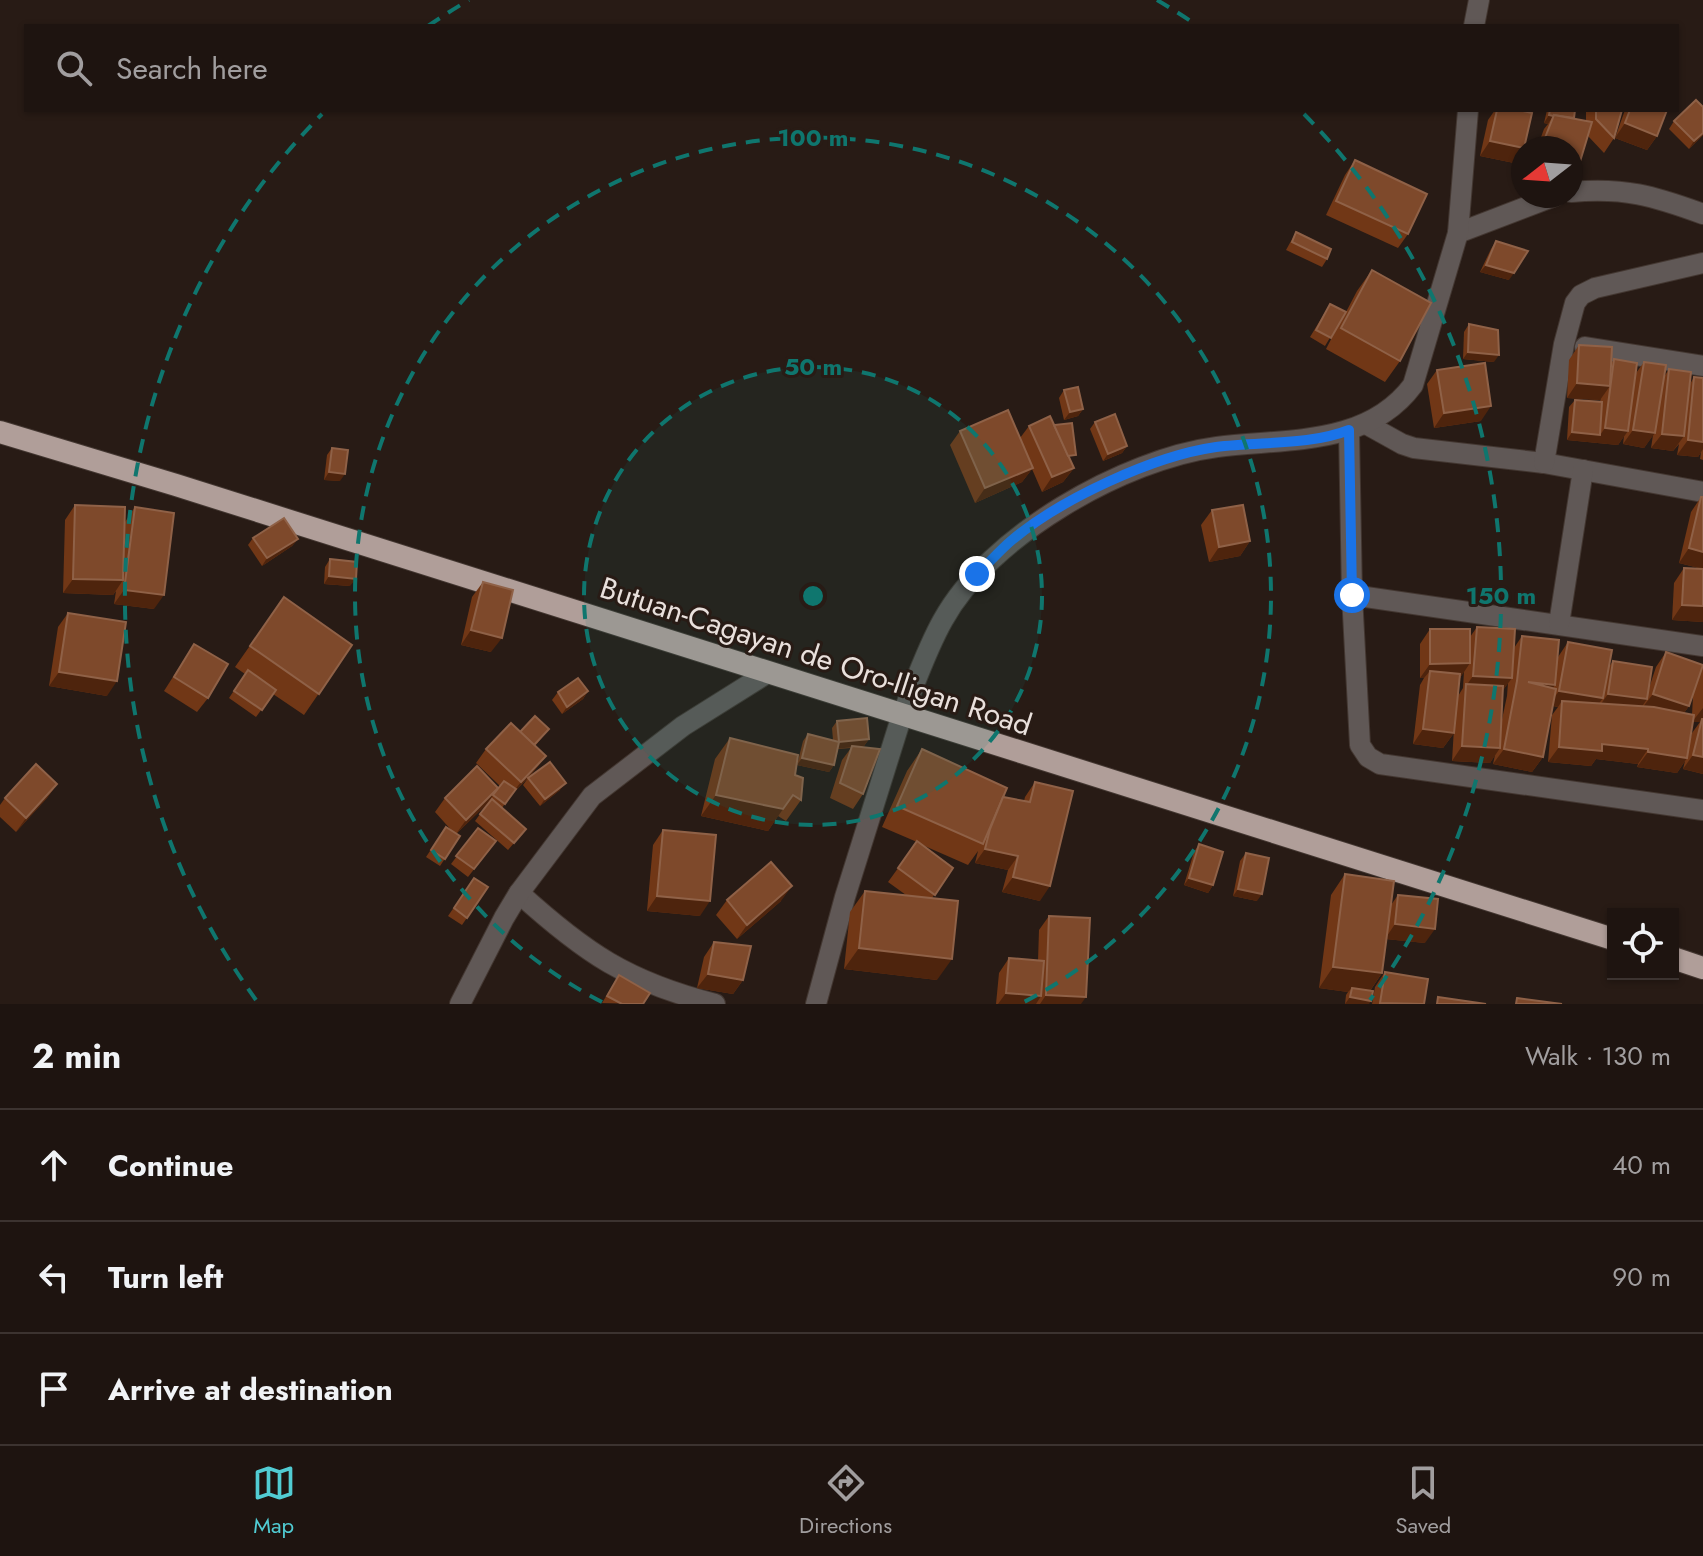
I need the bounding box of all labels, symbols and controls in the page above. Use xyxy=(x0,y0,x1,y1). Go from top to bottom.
search box xyxy=(24,24,1679,112)
icon: search xyxy=(52,46,96,90)
text: Search here xyxy=(116,47,268,90)
text: 100 m xyxy=(778,120,848,155)
north arrow xyxy=(1511,136,1583,208)
text: 50 m xyxy=(784,349,842,384)
route end xyxy=(959,556,995,592)
street label: Butuan-Cagayan de Oro-Iligan Road xyxy=(595,566,1037,746)
route start xyxy=(1334,577,1370,613)
text: 150 m xyxy=(1466,578,1536,613)
centre of rings xyxy=(799,582,827,610)
map controls xyxy=(1607,908,1679,980)
button: locate xyxy=(1607,908,1679,980)
text: 2 min xyxy=(32,1032,121,1081)
text: Walk · 130 m xyxy=(1525,1037,1671,1075)
icon: ahead xyxy=(32,1143,76,1187)
text: Continue xyxy=(108,1144,234,1187)
text: 40 m xyxy=(1612,1146,1671,1184)
icon: left xyxy=(32,1255,76,1299)
text: Turn left xyxy=(108,1256,223,1299)
text: 90 m xyxy=(1612,1258,1671,1296)
icon: arrive xyxy=(32,1367,76,1411)
text: Arrive at destination xyxy=(108,1368,393,1411)
tab: Map xyxy=(252,1461,296,1541)
tab: Directions xyxy=(799,1461,892,1541)
tab: Saved xyxy=(1396,1461,1451,1541)

